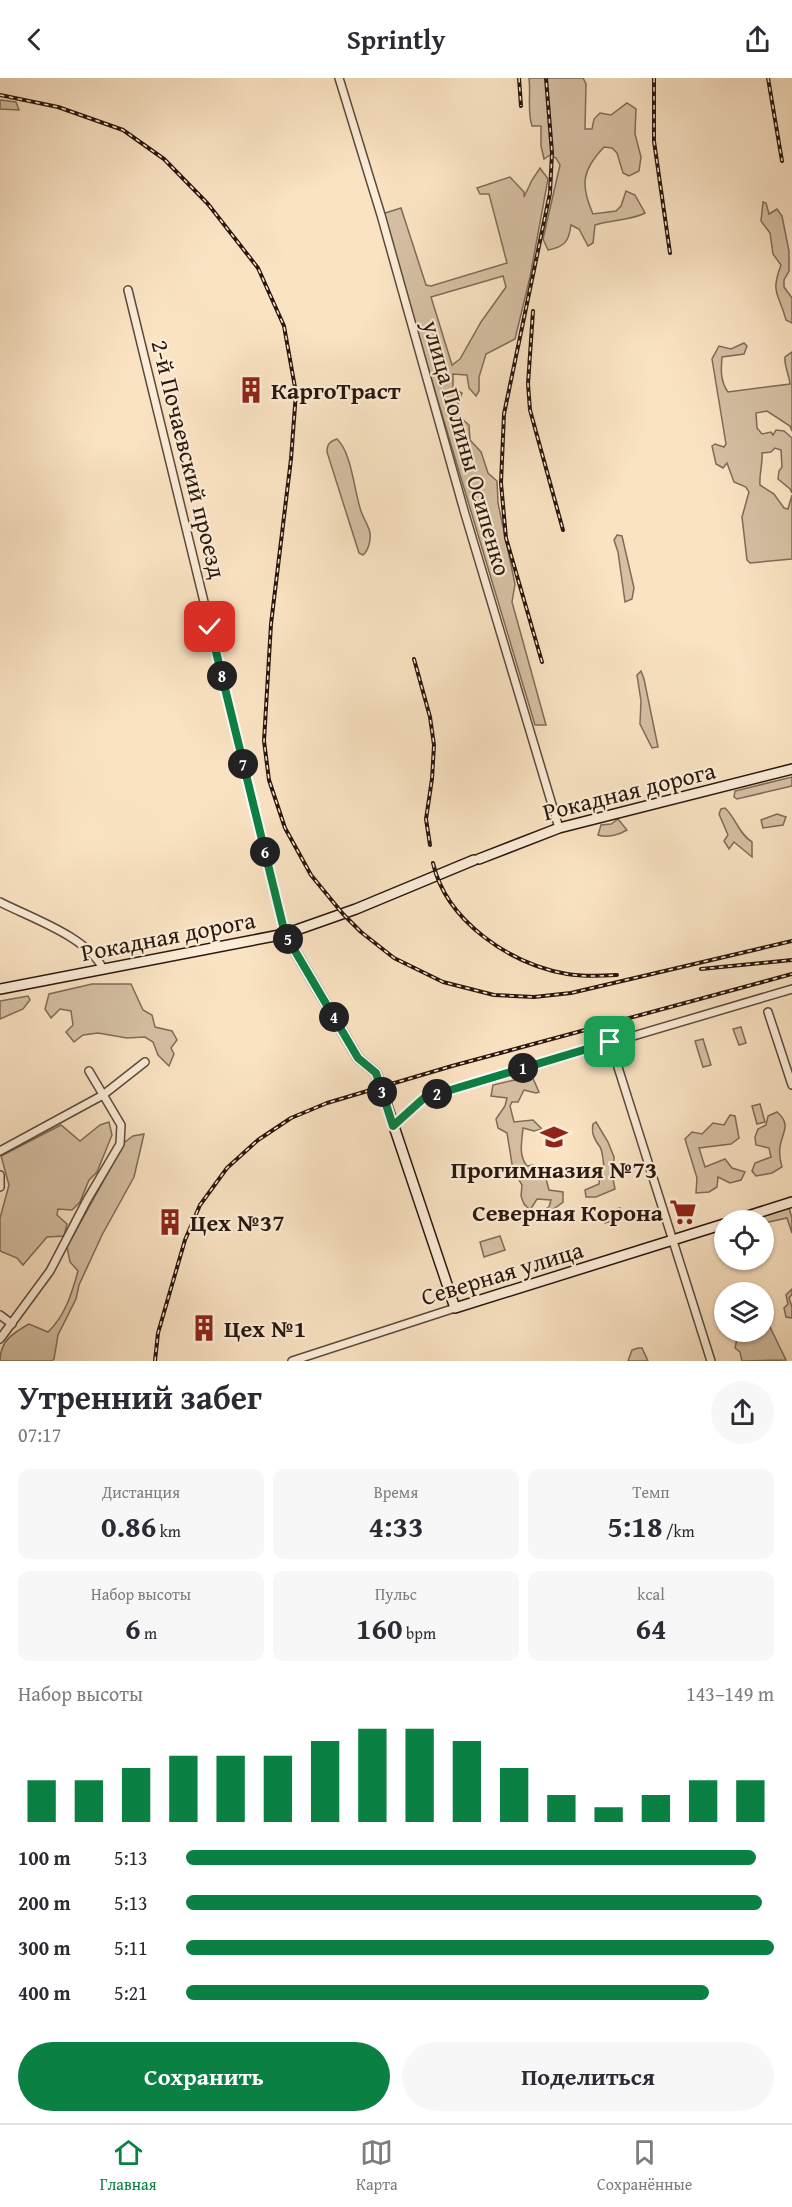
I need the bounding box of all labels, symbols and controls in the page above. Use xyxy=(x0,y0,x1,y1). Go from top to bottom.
text: Sprintly xyxy=(347,19,445,59)
icon: back xyxy=(18,23,51,56)
icon: share xyxy=(741,23,774,56)
street label: улица Полины Осипенко xyxy=(413,315,520,580)
street label: 2-й Почаевский проезд xyxy=(142,336,236,582)
place label: КаргоТраст xyxy=(271,373,401,408)
building icon: КаргоТраст xyxy=(236,375,266,405)
pin xyxy=(184,601,235,652)
icon: check xyxy=(193,610,226,643)
pin: 8 xyxy=(207,661,237,691)
text: 8 xyxy=(218,664,226,688)
pin: 7 xyxy=(228,749,258,779)
text: 7 xyxy=(239,752,247,776)
street label: Рокадная дорога xyxy=(539,752,720,829)
pin: 6 xyxy=(250,837,280,867)
text: 6 xyxy=(261,840,269,864)
street label: Рокадная дорога xyxy=(78,902,259,970)
pin: 5 xyxy=(273,924,303,954)
text: 5 xyxy=(284,927,292,951)
pin: 4 xyxy=(319,1002,349,1032)
text: 4 xyxy=(330,1005,338,1029)
pin xyxy=(584,1016,635,1067)
icon: arrive xyxy=(593,1025,626,1058)
pin: 1 xyxy=(508,1053,538,1083)
text: 1 xyxy=(519,1056,527,1080)
pin: 3 xyxy=(367,1077,397,1107)
pin: 2 xyxy=(422,1079,452,1109)
text: 3 xyxy=(378,1080,386,1104)
text: 2 xyxy=(433,1082,441,1106)
school or university icon: Прогимназия №73 xyxy=(539,1122,569,1152)
place label: Прогимназия №73 xyxy=(451,1152,657,1187)
place label: Северная Корона xyxy=(472,1195,664,1230)
supermarket icon: Северная Корона xyxy=(668,1197,698,1227)
place label: Цех №37 xyxy=(190,1205,285,1240)
building icon: Цех №37 xyxy=(155,1207,185,1237)
map controls xyxy=(714,1210,774,1342)
button: locate xyxy=(714,1210,774,1270)
street label: Северная улица xyxy=(417,1232,588,1314)
button: layers xyxy=(714,1282,774,1342)
place label: Цех №1 xyxy=(224,1311,306,1346)
building icon: Цех №1 xyxy=(189,1313,219,1343)
text: Утренний забег xyxy=(18,1373,262,1421)
button: share xyxy=(711,1381,774,1444)
text: 07:17 xyxy=(18,1420,61,1449)
text: Дистанция xyxy=(102,1480,180,1504)
text: Время xyxy=(374,1480,418,1504)
text: Темп xyxy=(633,1480,669,1504)
text: 0.86 xyxy=(101,1504,156,1548)
text: 4:33 xyxy=(368,1504,424,1548)
text: 5:18 xyxy=(607,1504,662,1548)
text: km xyxy=(156,1519,181,1543)
text: /km xyxy=(662,1519,695,1543)
text: Набор высоты xyxy=(91,1582,191,1606)
text: Пульс xyxy=(375,1582,417,1606)
text: kcal xyxy=(637,1582,665,1606)
text: 6 xyxy=(125,1606,140,1650)
text: 160 xyxy=(356,1606,403,1650)
text: 64 xyxy=(635,1606,667,1650)
text: m xyxy=(140,1621,157,1645)
text: bpm xyxy=(403,1621,436,1645)
text: Набор высоты xyxy=(18,1679,143,1708)
text: 143–149 m xyxy=(686,1679,774,1708)
text: 100 m xyxy=(18,1843,71,1872)
text: 5:13 xyxy=(114,1843,148,1872)
text: 200 m xyxy=(18,1888,71,1917)
text: 5:13 xyxy=(114,1888,148,1917)
text: 300 m xyxy=(18,1933,71,1962)
text: 5:11 xyxy=(114,1933,148,1962)
text: 400 m xyxy=(18,1978,71,2007)
text: 5:21 xyxy=(114,1978,148,2007)
button: Сохранить xyxy=(18,2042,390,2111)
button: Поделиться xyxy=(402,2042,774,2111)
tab: Главная xyxy=(100,2136,157,2196)
tab: Карта xyxy=(356,2136,398,2196)
tab: Сохранённые xyxy=(597,2136,692,2196)

